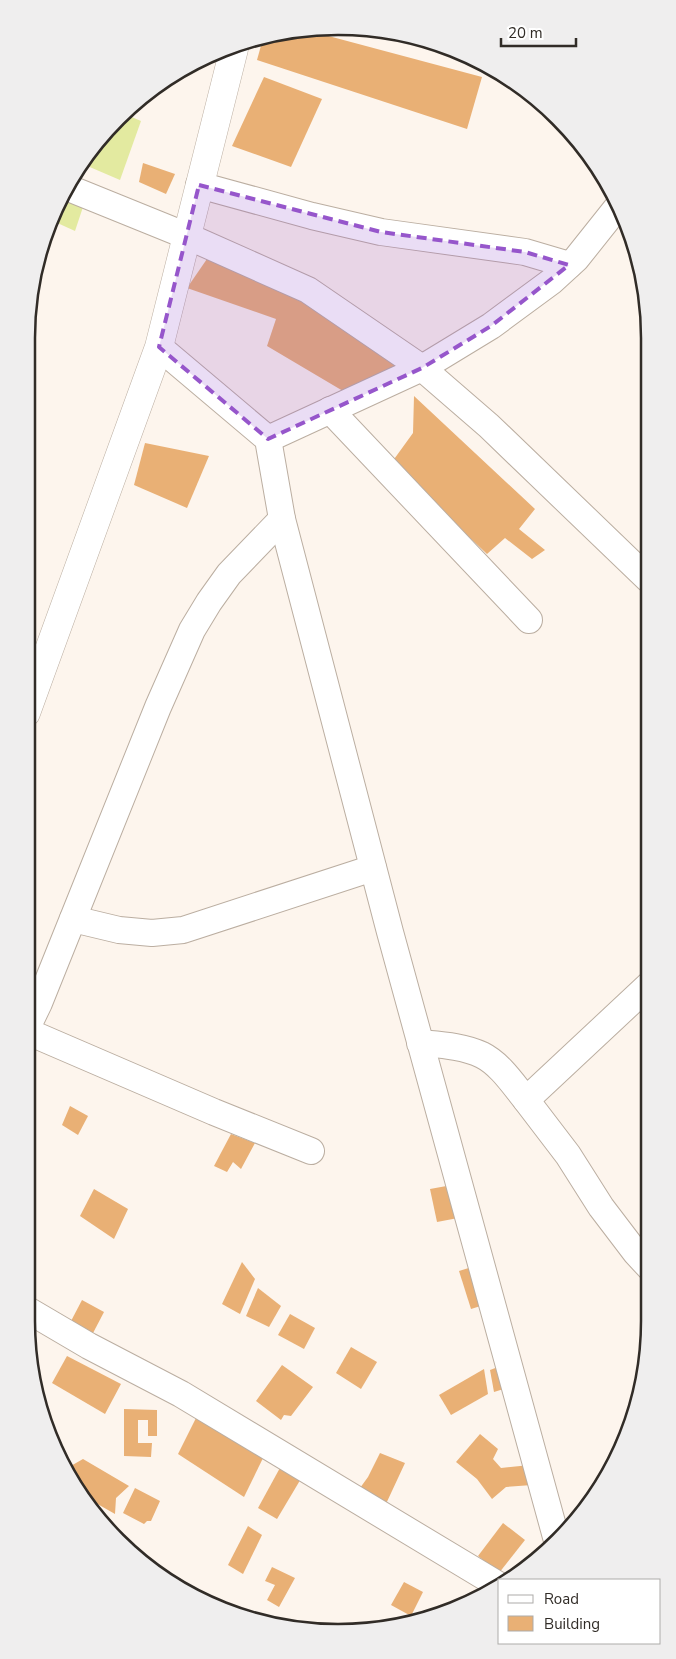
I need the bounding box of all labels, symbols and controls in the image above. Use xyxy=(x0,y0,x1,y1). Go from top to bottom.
scale bar xyxy=(501,15,576,47)
text: 20 m xyxy=(508,23,543,43)
legend xyxy=(498,1579,661,1644)
text: Road xyxy=(544,1589,579,1609)
text: Building xyxy=(544,1614,600,1634)

